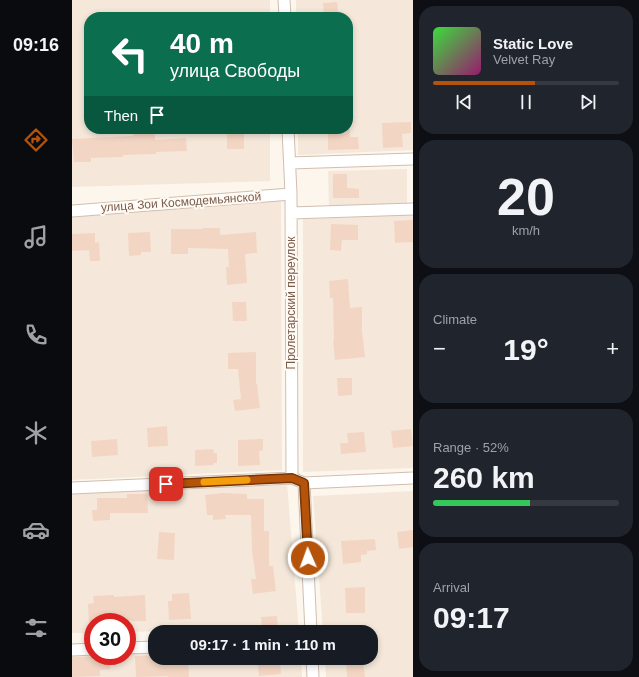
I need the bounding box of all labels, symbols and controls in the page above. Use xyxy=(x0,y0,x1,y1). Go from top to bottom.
icon: left xyxy=(104,28,156,80)
text: 40 m xyxy=(170,28,234,59)
text: 09:16 xyxy=(13,35,59,55)
text: Static Love xyxy=(493,35,573,52)
text: Velvet Ray xyxy=(493,52,555,67)
text: улица Свободы xyxy=(170,61,300,81)
icon: previous xyxy=(453,91,475,113)
icon: pause xyxy=(515,91,537,113)
icon: next xyxy=(577,91,599,113)
icon: arrive xyxy=(146,104,168,126)
text: Then xyxy=(104,107,138,124)
icon: directions xyxy=(22,126,50,154)
text: 20 xyxy=(497,168,555,226)
street label: улица Зои Космодемьянской xyxy=(100,189,262,215)
icon: music xyxy=(22,223,50,251)
text: km/h xyxy=(512,223,540,238)
street label: Пролетарский переулок xyxy=(284,236,298,369)
text: Climate xyxy=(433,312,477,327)
icon: phone xyxy=(22,321,50,349)
text: 19° xyxy=(503,333,549,366)
text: − xyxy=(433,336,446,361)
text: + xyxy=(606,336,619,361)
icon: climate xyxy=(22,419,50,447)
text: Range · 52% xyxy=(433,440,509,455)
text: 260 km xyxy=(433,461,535,494)
pin xyxy=(149,467,183,501)
icon: arrive xyxy=(155,473,177,495)
icon: car xyxy=(22,516,50,544)
position arrow xyxy=(287,537,329,579)
text: Arrival xyxy=(433,580,470,595)
text: 09:17 xyxy=(433,601,510,634)
speed limit sign: 30 xyxy=(84,613,136,665)
icon: filters xyxy=(22,614,50,642)
text: 09:17 · 1 min · 110 m xyxy=(190,636,336,653)

